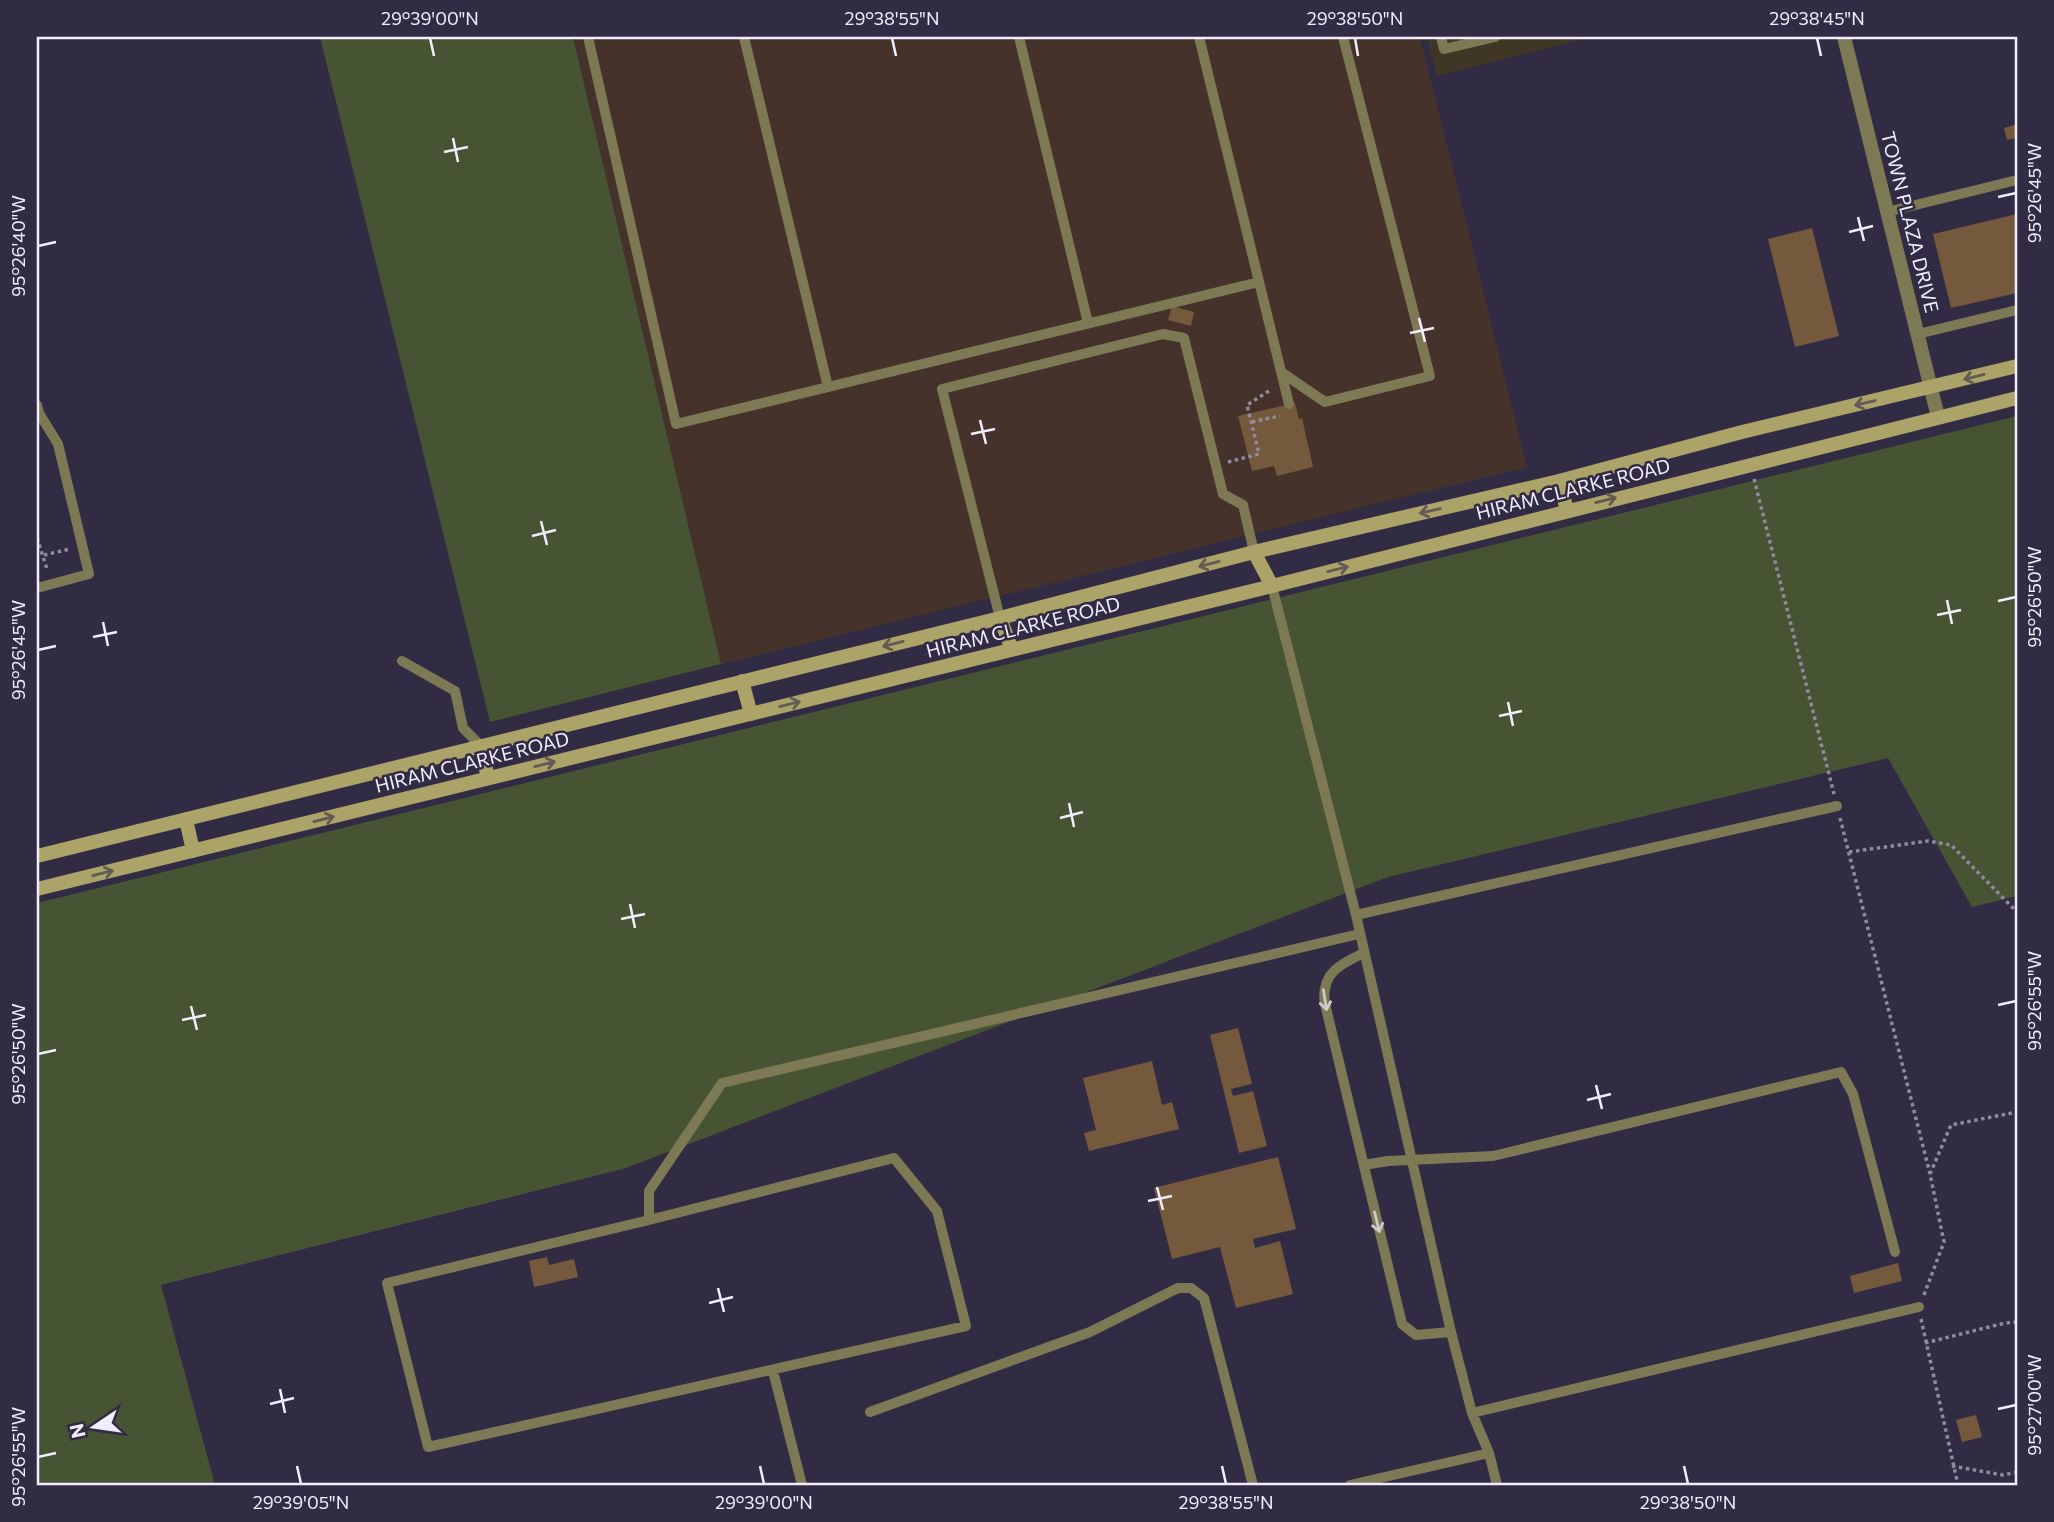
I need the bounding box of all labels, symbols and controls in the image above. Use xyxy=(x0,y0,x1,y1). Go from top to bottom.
text: 29°39'00"N xyxy=(381,7,479,29)
text: 29°38'55"N xyxy=(844,7,940,29)
text: 29°38'50"N xyxy=(1307,7,1403,29)
text: 29°38'45"N xyxy=(1769,7,1865,29)
street label: TOWN PLAZA DRIVE xyxy=(1877,129,1944,315)
text: 95°26'45"W xyxy=(2023,143,2045,243)
text: 95°26'40"W xyxy=(7,195,29,297)
one-way arrow xyxy=(1963,371,1986,384)
one-way arrow xyxy=(1854,397,1877,410)
street label: HIRAM CLARKE ROAD xyxy=(1473,453,1672,524)
one-way arrow xyxy=(1594,493,1617,506)
one-way arrow xyxy=(1419,505,1442,518)
text: 95°26'50"W xyxy=(2023,546,2045,648)
one-way arrow xyxy=(1198,558,1220,571)
one-way arrow xyxy=(1326,562,1349,575)
street label: HIRAM CLARKE ROAD xyxy=(923,591,1122,662)
text: 95°26'45"W xyxy=(7,600,29,700)
one-way arrow xyxy=(882,638,905,651)
one-way arrow xyxy=(778,697,800,710)
street label: HIRAM CLARKE ROAD xyxy=(372,726,571,797)
one-way arrow xyxy=(533,757,556,770)
one-way arrow xyxy=(312,812,335,825)
one-way arrow xyxy=(91,866,114,879)
text: 95°26'55"W xyxy=(2023,951,2045,1051)
one-way arrow xyxy=(1319,988,1332,1011)
text: 95°26'50"W xyxy=(7,1003,29,1105)
one-way arrow xyxy=(1371,1210,1384,1233)
text: 95°27'00"W xyxy=(2023,1354,2045,1456)
north arrow xyxy=(60,1392,130,1462)
text: 95°26'55"W xyxy=(7,1407,29,1507)
text: N xyxy=(64,1421,90,1440)
text: 29°39'05"N xyxy=(253,1491,349,1513)
text: 29°39'00"N xyxy=(715,1491,813,1513)
text: 29°38'55"N xyxy=(1178,1491,1274,1513)
text: 29°38'50"N xyxy=(1640,1491,1736,1513)

